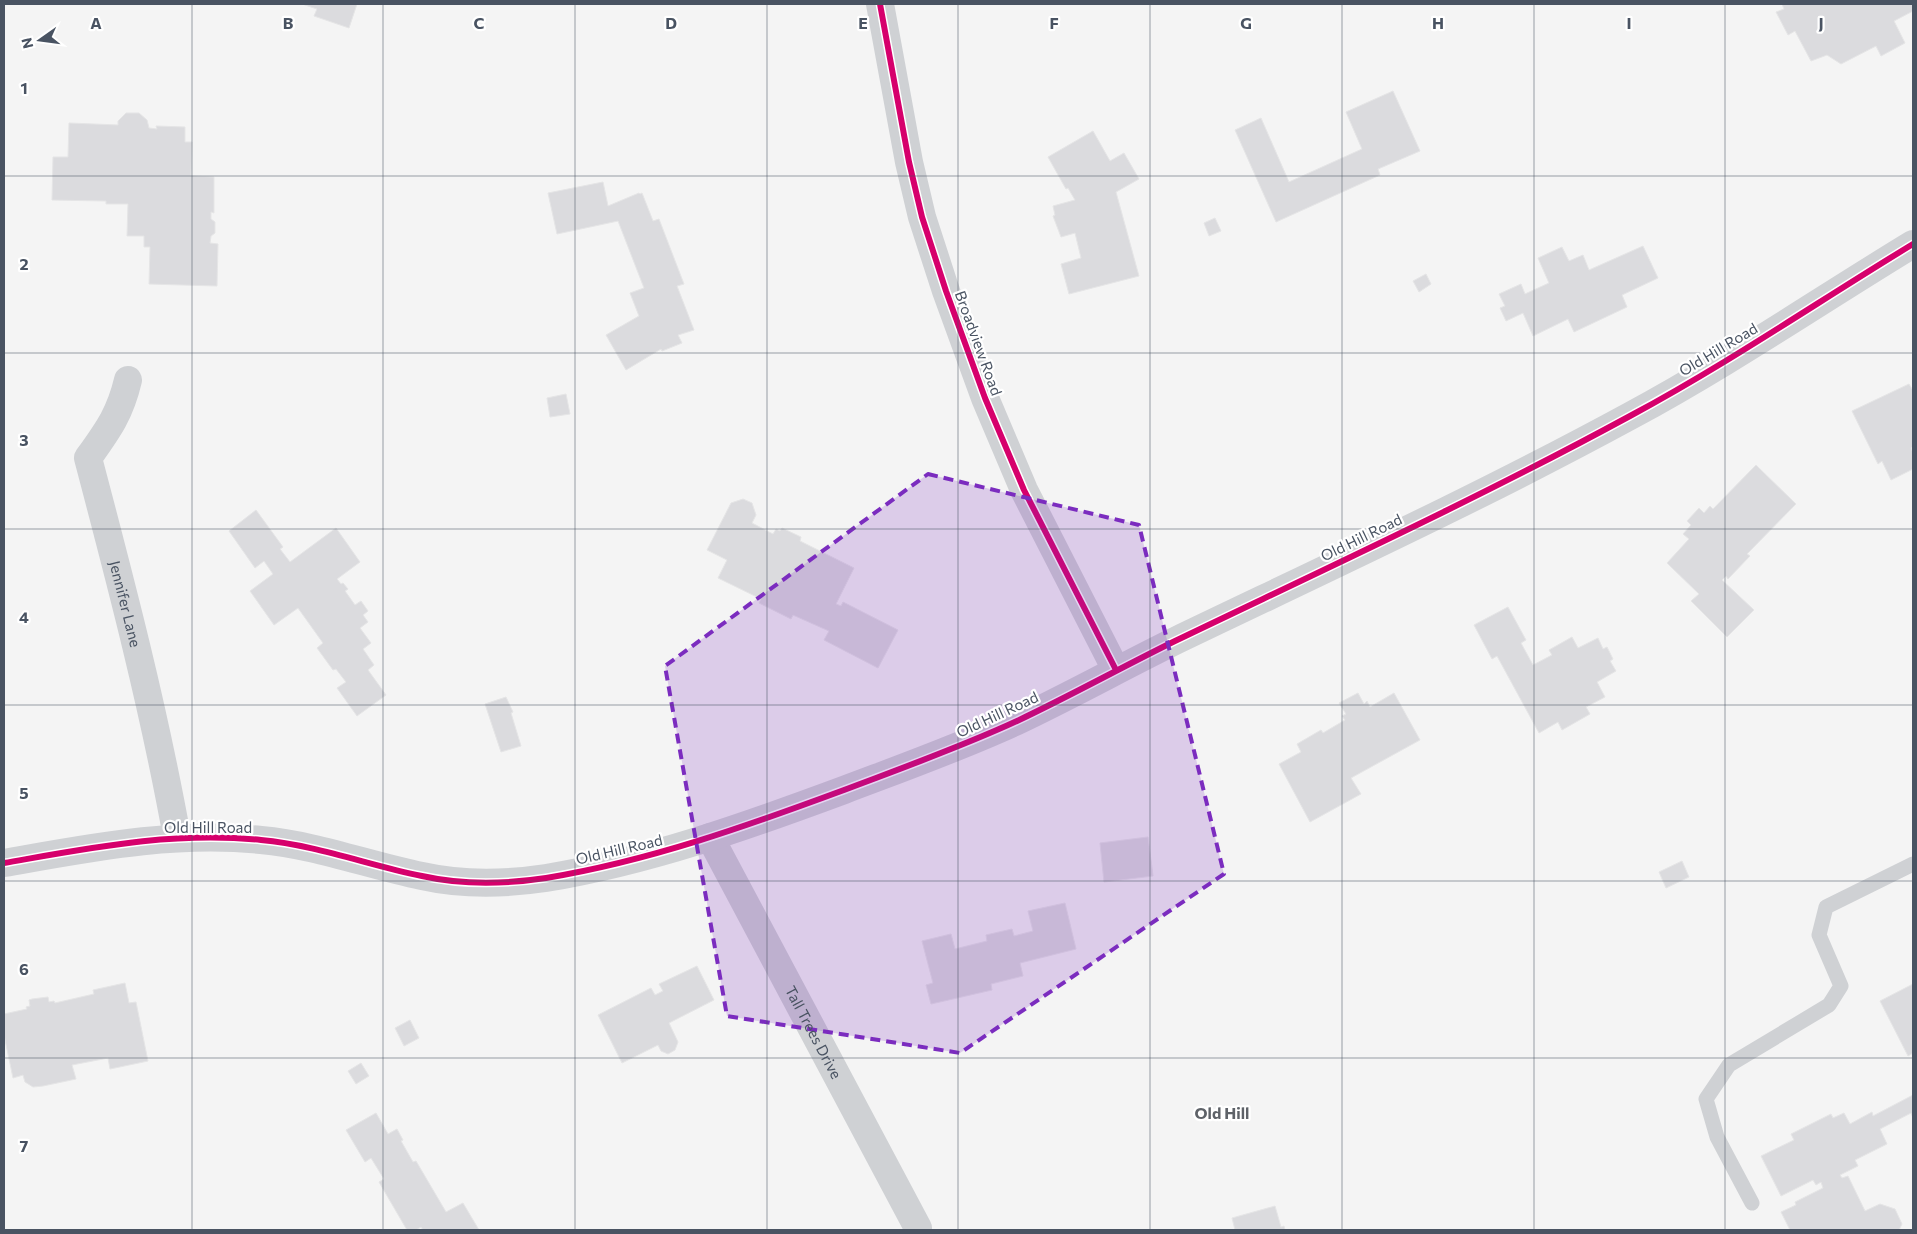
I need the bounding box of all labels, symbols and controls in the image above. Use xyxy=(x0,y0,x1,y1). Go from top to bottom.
text: A xyxy=(90,13,102,32)
text: B xyxy=(283,13,294,32)
text: C xyxy=(474,13,485,32)
text: D xyxy=(665,13,677,32)
text: E xyxy=(858,13,868,32)
text: F xyxy=(1049,13,1059,32)
text: G xyxy=(1240,13,1252,32)
text: H xyxy=(1432,13,1444,32)
text: I xyxy=(1626,13,1632,32)
text: J xyxy=(1818,13,1824,32)
north arrow xyxy=(15,15,65,65)
text: N xyxy=(17,36,36,50)
text: 1 xyxy=(20,78,28,97)
text: 2 xyxy=(19,254,29,273)
street label: Broadview Road xyxy=(952,288,1006,398)
street label: Old Hill Road xyxy=(1676,319,1760,379)
text: 3 xyxy=(19,430,29,449)
street label: Old Hill Road xyxy=(1317,510,1405,564)
street label: Jennifer Lane xyxy=(106,559,145,649)
text: 4 xyxy=(19,607,29,626)
street label: Old Hill Road xyxy=(953,687,1041,741)
text: 5 xyxy=(19,783,29,802)
street label: Old Hill Road xyxy=(164,818,252,836)
street label: Old Hill Road xyxy=(574,830,664,868)
text: 6 xyxy=(19,959,29,978)
street label: Tall Trees Drive xyxy=(782,983,846,1082)
district label: Old Hill xyxy=(1195,1103,1249,1122)
text: 7 xyxy=(20,1136,29,1155)

